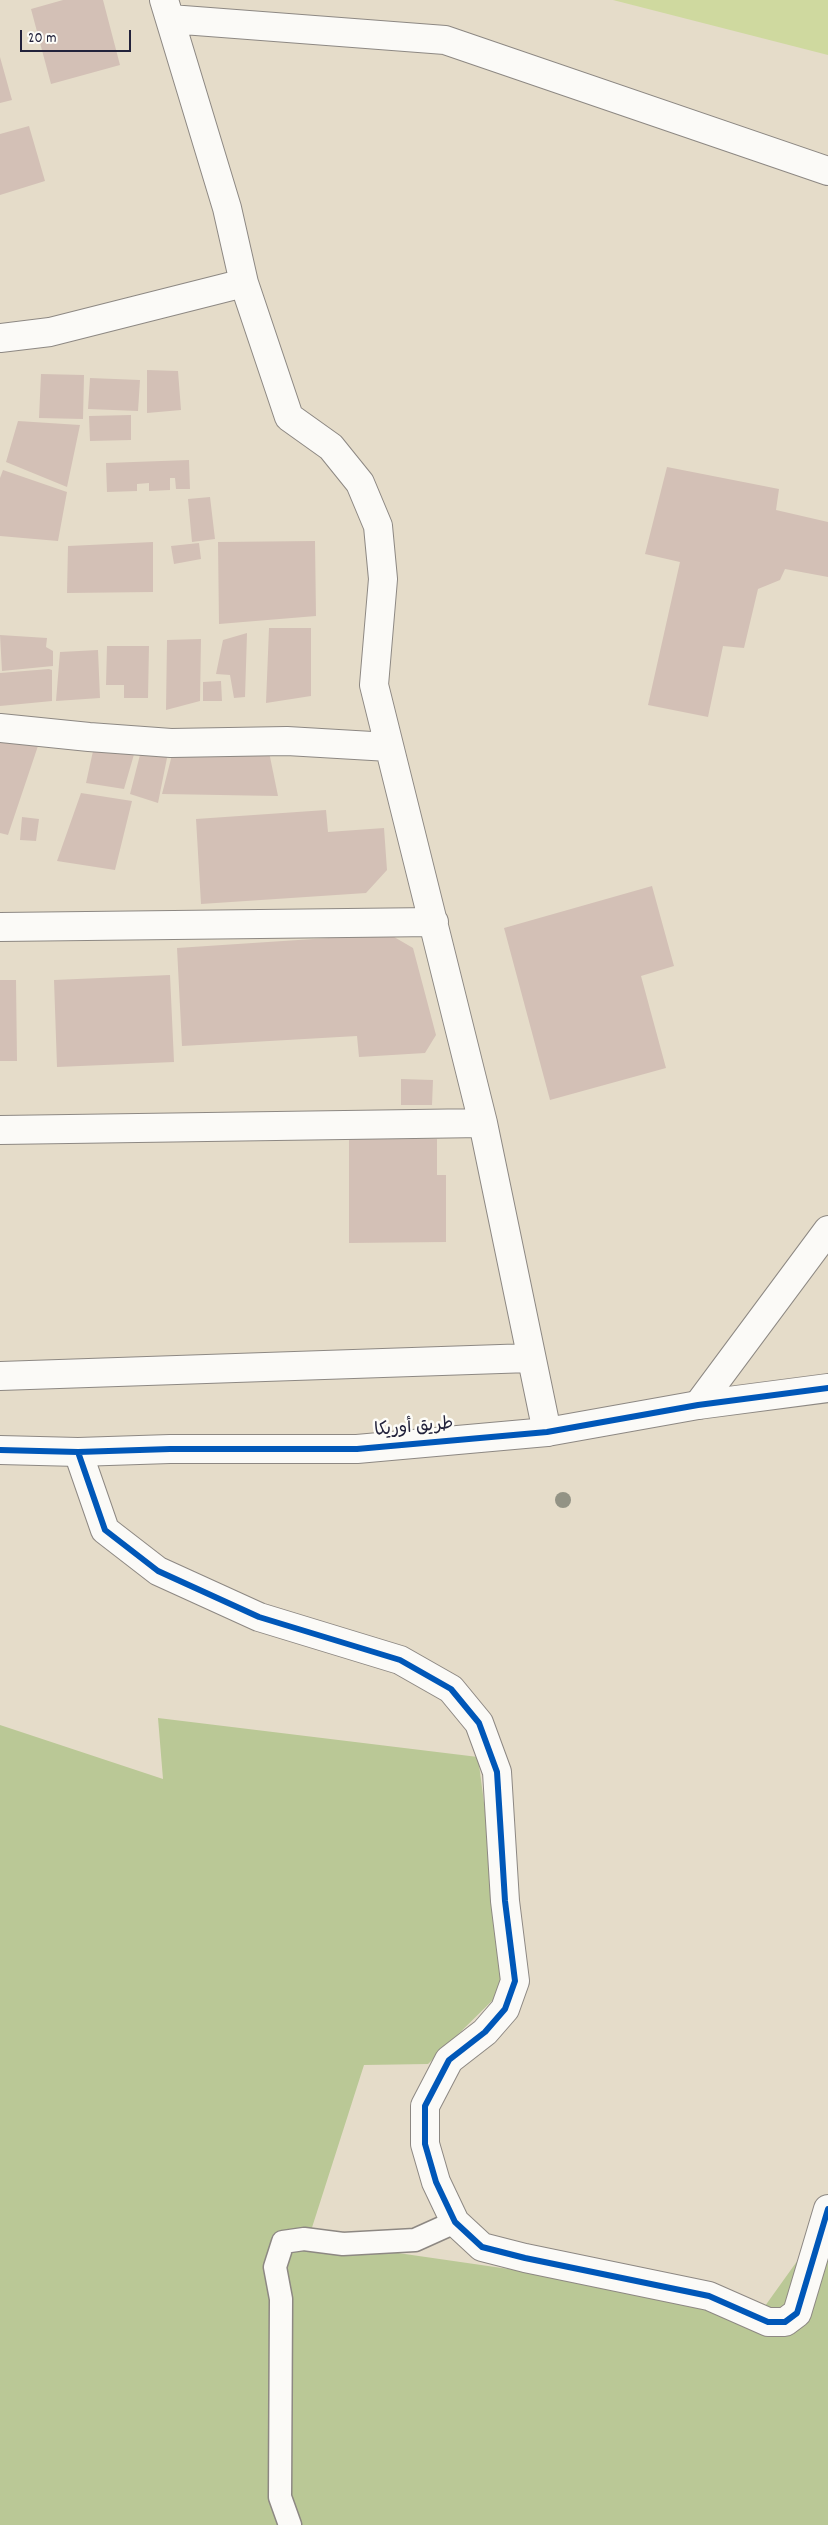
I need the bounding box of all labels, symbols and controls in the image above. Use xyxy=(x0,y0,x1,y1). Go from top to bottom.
scale bar xyxy=(22,20,134,52)
text: 20 m xyxy=(28,28,56,50)
street label: طريق أوريكا xyxy=(373,1415,455,1443)

